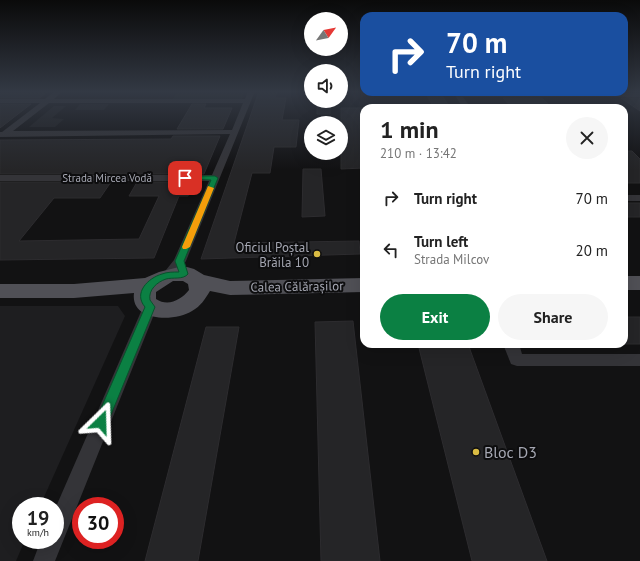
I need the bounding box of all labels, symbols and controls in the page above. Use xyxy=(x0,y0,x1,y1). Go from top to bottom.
north arrow xyxy=(304,12,348,56)
map controls xyxy=(304,12,348,160)
text: 70 m xyxy=(446,24,507,61)
icon: right xyxy=(380,28,432,80)
text: Turn right xyxy=(446,60,521,83)
button: sound xyxy=(304,64,348,108)
text: 1 min xyxy=(380,114,439,145)
button: layers xyxy=(304,116,348,160)
button: close xyxy=(566,117,608,159)
text: 210 m · 13:42 xyxy=(380,145,457,162)
pin xyxy=(168,161,202,195)
icon: arrive xyxy=(174,167,196,189)
street label: Strada Mircea Vodă xyxy=(62,171,152,185)
icon: right xyxy=(380,187,402,209)
text: Turn right xyxy=(414,189,477,208)
text: 70 m xyxy=(575,189,608,208)
text: Turn left xyxy=(414,232,468,251)
place label: Oficiul Poștal Brăila 10 xyxy=(236,239,309,271)
icon: left xyxy=(380,239,402,261)
text: 20 m xyxy=(575,241,608,260)
marker: Oficiul Poștal Brăila 10 xyxy=(312,249,322,259)
text: Strada Milcov xyxy=(414,251,489,268)
street label: Calea Călărașilor xyxy=(250,277,344,296)
button: Exit xyxy=(380,294,490,340)
button: Share xyxy=(498,294,608,340)
position arrow xyxy=(80,401,122,443)
place label: Bloc D3 xyxy=(484,442,537,462)
marker: Bloc D3 xyxy=(471,447,481,457)
speed limit sign: 30 xyxy=(72,497,124,549)
text: 19 xyxy=(27,505,49,531)
text: km/h xyxy=(27,526,49,539)

